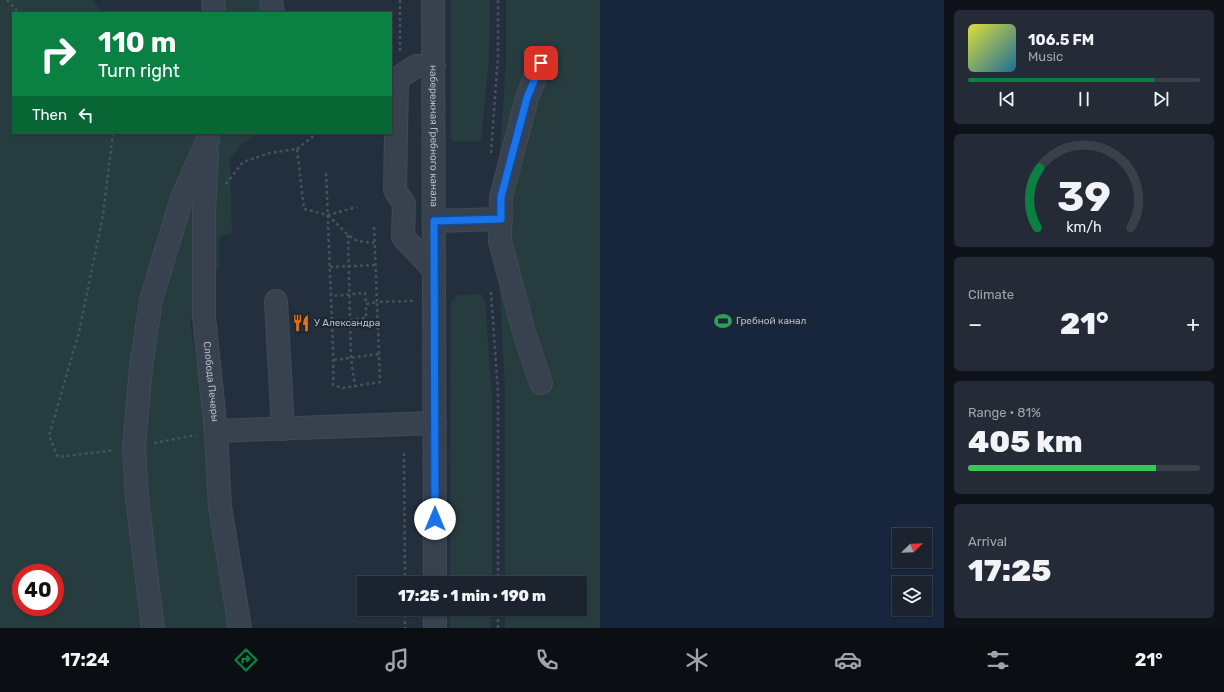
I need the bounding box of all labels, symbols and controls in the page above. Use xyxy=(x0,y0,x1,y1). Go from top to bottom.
text: 110 m xyxy=(98,26,176,59)
icon: right xyxy=(32,28,84,80)
text: 106.5 FM xyxy=(1028,31,1094,49)
pin xyxy=(524,46,558,80)
text: Music xyxy=(1028,49,1063,64)
icon: arrive xyxy=(530,52,552,74)
text: Turn right xyxy=(98,60,180,82)
street label: набережная Гребного канала xyxy=(427,65,440,207)
icon: previous xyxy=(996,88,1018,110)
icon: pause xyxy=(1073,88,1095,110)
icon: next xyxy=(1150,88,1172,110)
icon: left xyxy=(75,104,97,126)
text: Then xyxy=(32,106,67,124)
text: 39 xyxy=(1057,172,1111,221)
text: km/h xyxy=(1066,219,1102,236)
text: Climate xyxy=(968,287,1014,302)
text: 21° xyxy=(1060,306,1109,342)
sports icon: Гребной канал xyxy=(713,311,733,331)
text: − xyxy=(968,311,982,338)
text: + xyxy=(1186,311,1200,338)
restaurant icon: У Александра xyxy=(291,313,311,333)
place label: Гребной канал xyxy=(736,315,807,327)
place label: У Александра xyxy=(314,317,380,329)
street label: Слобода Печеры xyxy=(201,341,221,422)
text: Range · 81% xyxy=(968,405,1041,420)
text: 405 km xyxy=(968,424,1083,460)
position arrow xyxy=(414,498,456,540)
north arrow xyxy=(892,528,932,568)
map controls xyxy=(892,528,932,616)
text: Arrival xyxy=(968,534,1007,549)
text: 17:25 xyxy=(968,553,1051,589)
speed limit sign: 40 xyxy=(12,564,64,616)
button: layers xyxy=(892,576,932,616)
text: 17:25 · 1 min · 190 m xyxy=(398,587,546,605)
icon: directions xyxy=(232,646,260,674)
icon: music xyxy=(383,646,411,674)
icon: phone xyxy=(533,646,561,674)
icon: climate xyxy=(683,646,711,674)
icon: car xyxy=(834,646,862,674)
icon: filters xyxy=(984,646,1012,674)
text: 17:24 xyxy=(61,649,110,671)
text: 21° xyxy=(1135,649,1163,671)

